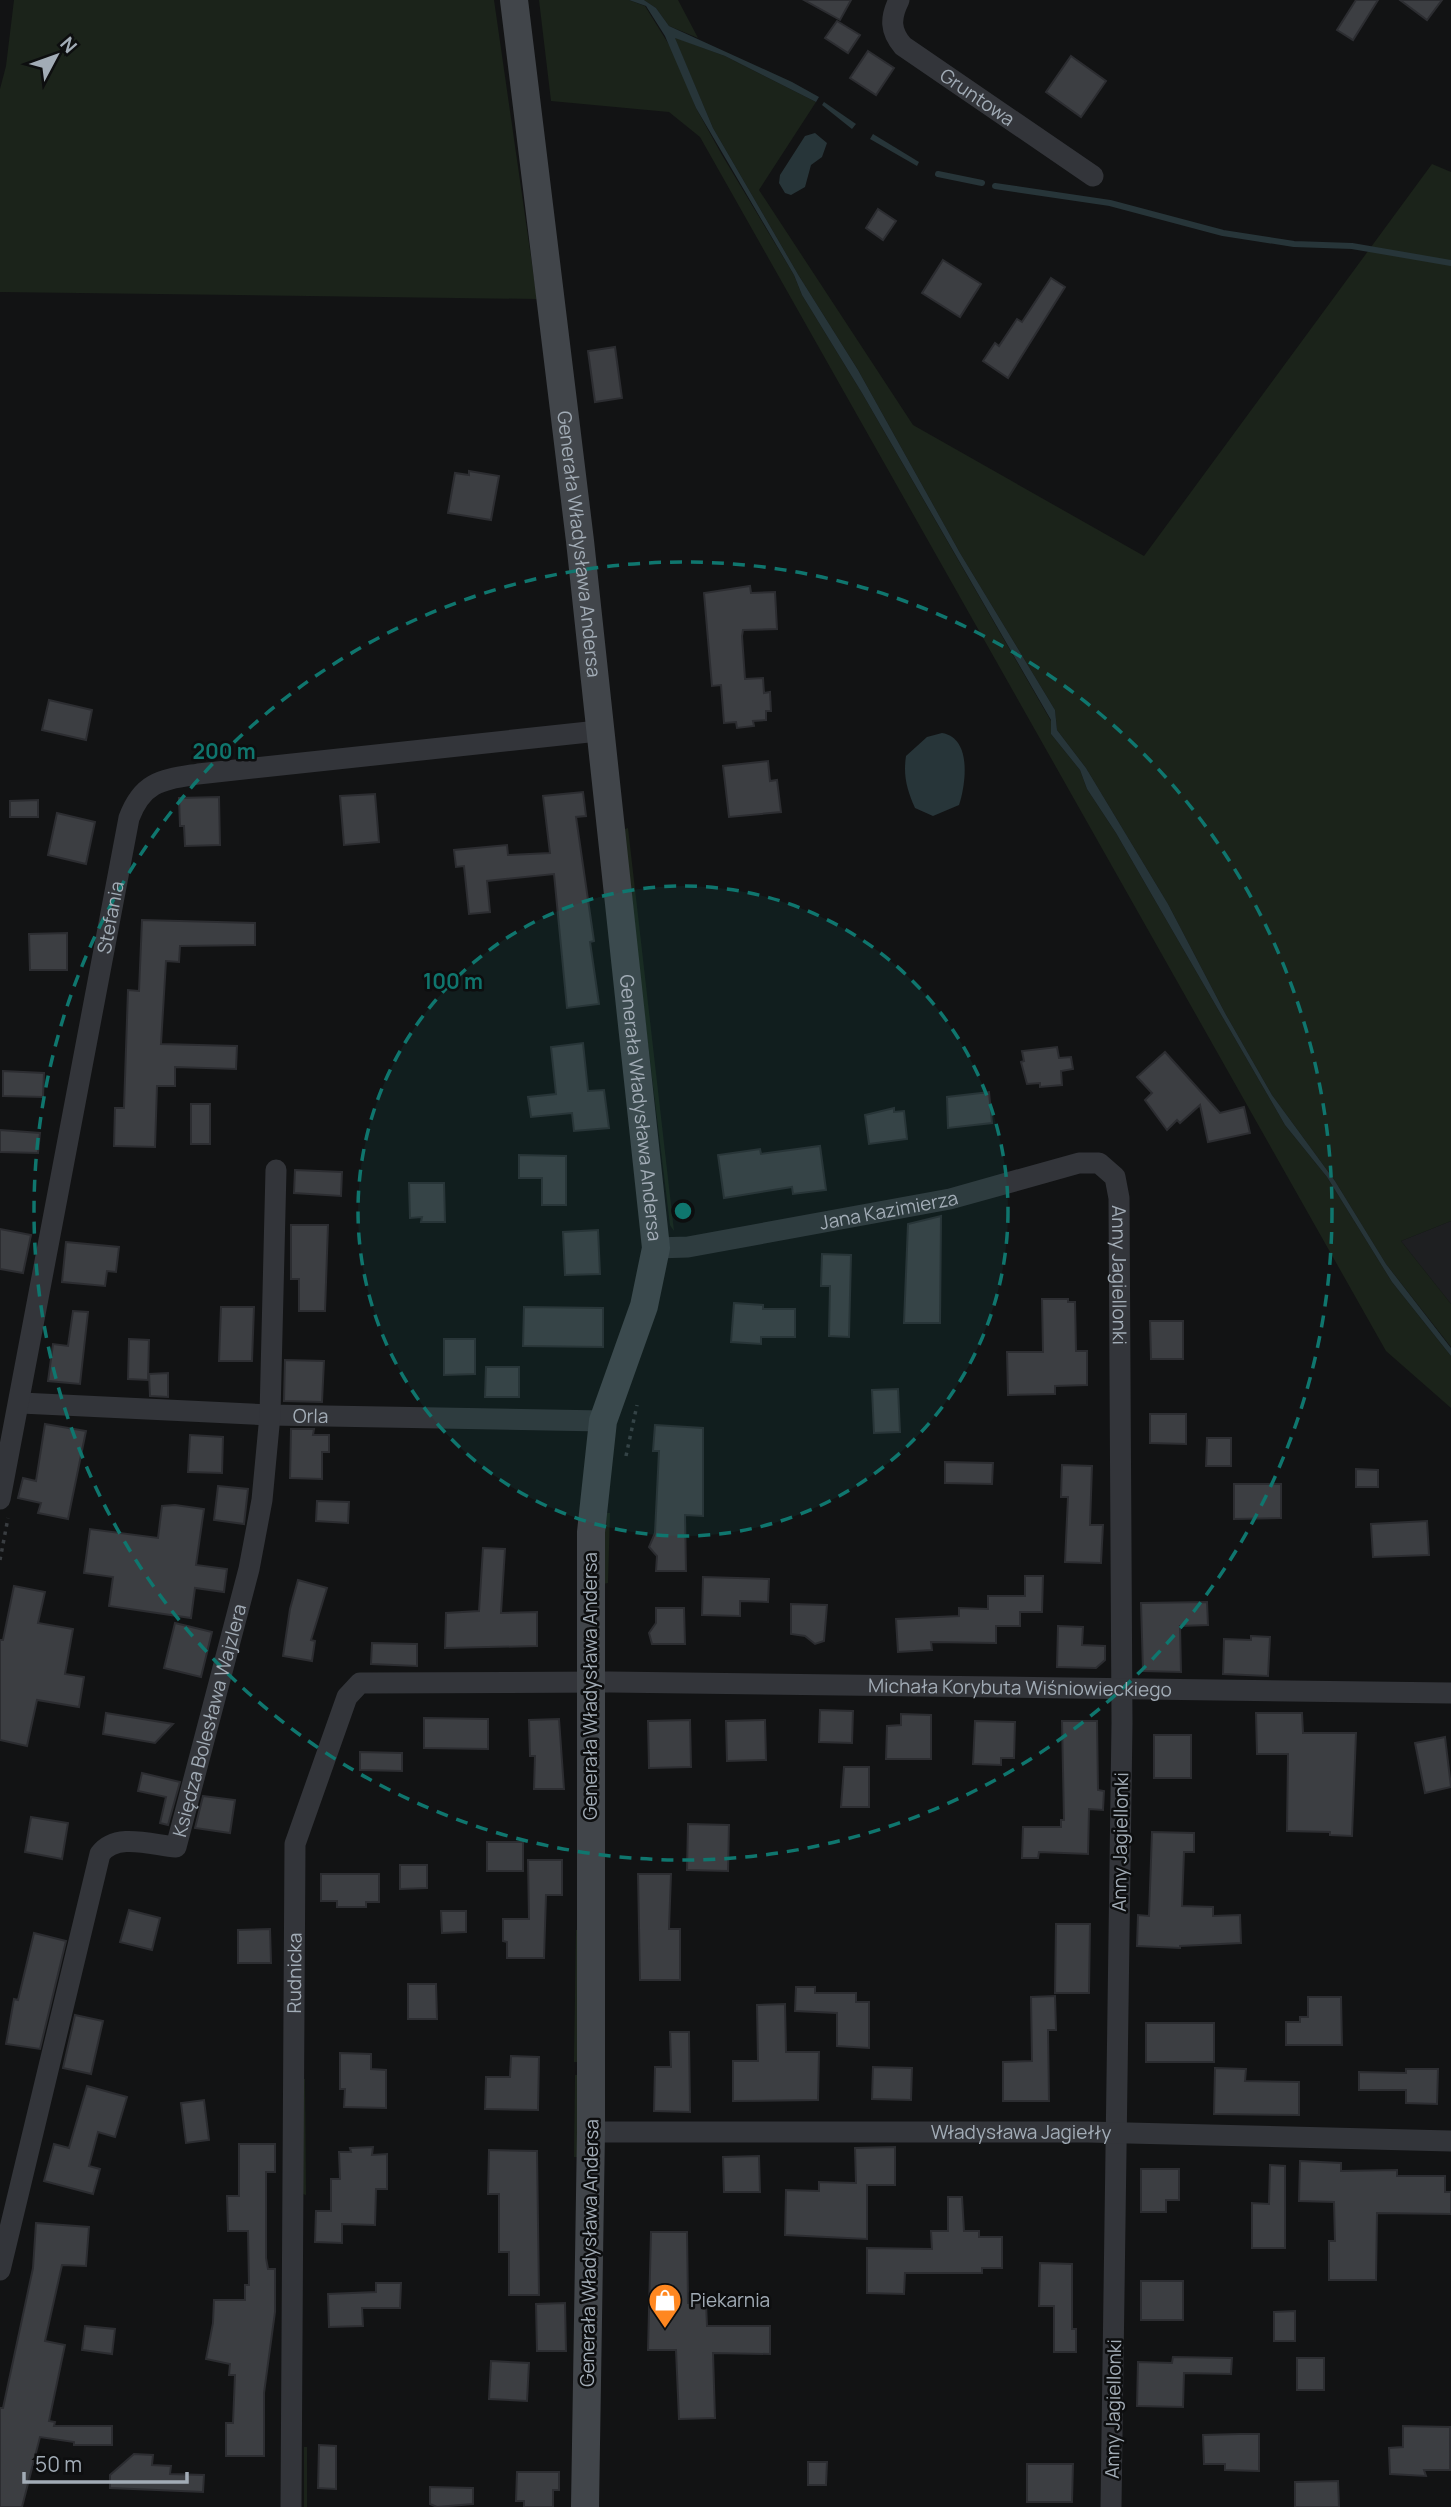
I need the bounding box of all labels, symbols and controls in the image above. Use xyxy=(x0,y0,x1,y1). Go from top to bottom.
north arrow xyxy=(21,21,91,91)
text: N xyxy=(55,31,83,59)
street label: Gruntowa xyxy=(935,62,1020,132)
street label: Generała Władysława Andersa xyxy=(551,409,608,679)
text: 200 m xyxy=(192,737,256,765)
street label: Stefania xyxy=(91,879,130,956)
text: 100 m xyxy=(423,967,483,995)
street label: Generała Władysława Andersa xyxy=(614,973,668,1242)
street label: Jana Kazimierza xyxy=(817,1184,961,1236)
centre of rings xyxy=(671,1199,695,1223)
street label: Anny Jagiellonki xyxy=(1106,1205,1133,1345)
street label: Orla xyxy=(293,1402,329,1429)
street label: Generała Władysława Andersa xyxy=(577,1552,603,1820)
street label: Księdza Bolesława Wajzlera xyxy=(166,1601,252,1840)
street label: Michała Korybuta Wiśniowieckiego xyxy=(868,1672,1172,1702)
street label: Anny Jagiellonki xyxy=(1106,1772,1134,1912)
street label: Rudnicka xyxy=(281,1933,307,2013)
street label: Generała Władysława Andersa xyxy=(574,2119,604,2387)
street label: Władysława Jagiełły xyxy=(931,2119,1112,2146)
shop icon: Piekarnia xyxy=(646,2281,684,2330)
place label: Piekarnia xyxy=(690,2287,770,2313)
street label: Anny Jagiellonki xyxy=(1099,2339,1127,2479)
scale bar xyxy=(24,2440,187,2484)
text: 50 m xyxy=(35,2450,82,2478)

